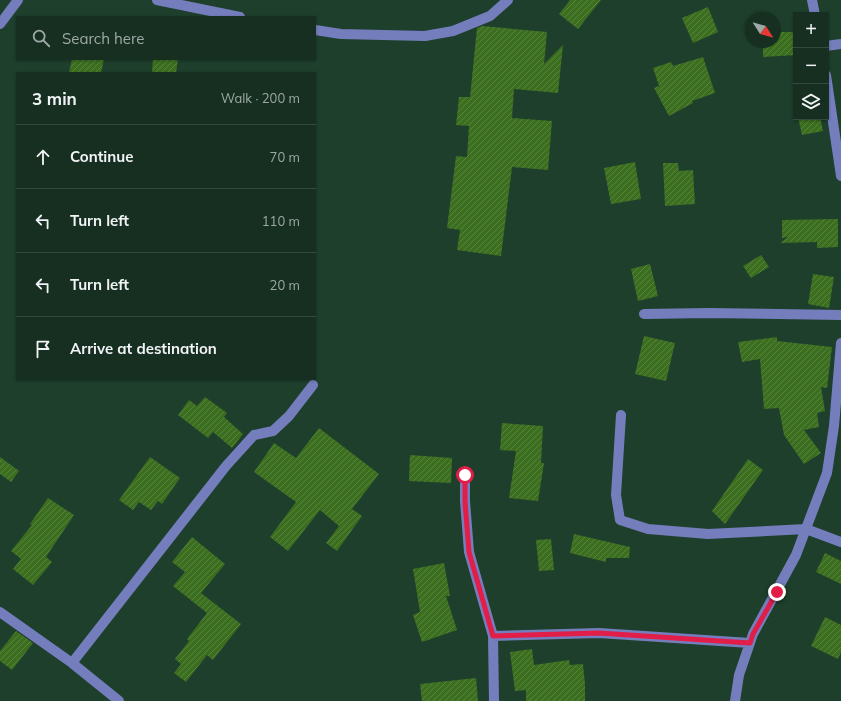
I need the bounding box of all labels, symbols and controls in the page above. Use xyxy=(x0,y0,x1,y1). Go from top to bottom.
north arrow xyxy=(745,12,781,48)
map controls xyxy=(793,12,829,120)
button: + xyxy=(793,12,829,48)
search box xyxy=(16,16,316,60)
icon: search xyxy=(30,27,52,49)
text: Search here xyxy=(62,29,144,48)
button: − xyxy=(793,48,829,84)
button: layers xyxy=(793,84,829,120)
text: 3 min xyxy=(32,88,77,109)
text: Walk · 200 m xyxy=(221,90,300,106)
icon: ahead xyxy=(32,146,54,168)
text: Continue xyxy=(70,147,133,166)
text: 70 m xyxy=(270,149,300,165)
icon: left xyxy=(32,210,54,232)
text: Turn left xyxy=(70,211,129,230)
text: 110 m xyxy=(262,213,300,229)
icon: left xyxy=(32,274,54,296)
text: Turn left xyxy=(70,275,129,294)
text: 20 m xyxy=(270,277,300,293)
icon: arrive xyxy=(32,338,54,360)
text: Arrive at destination xyxy=(70,339,217,358)
route start xyxy=(456,466,474,484)
route end xyxy=(768,583,786,601)

